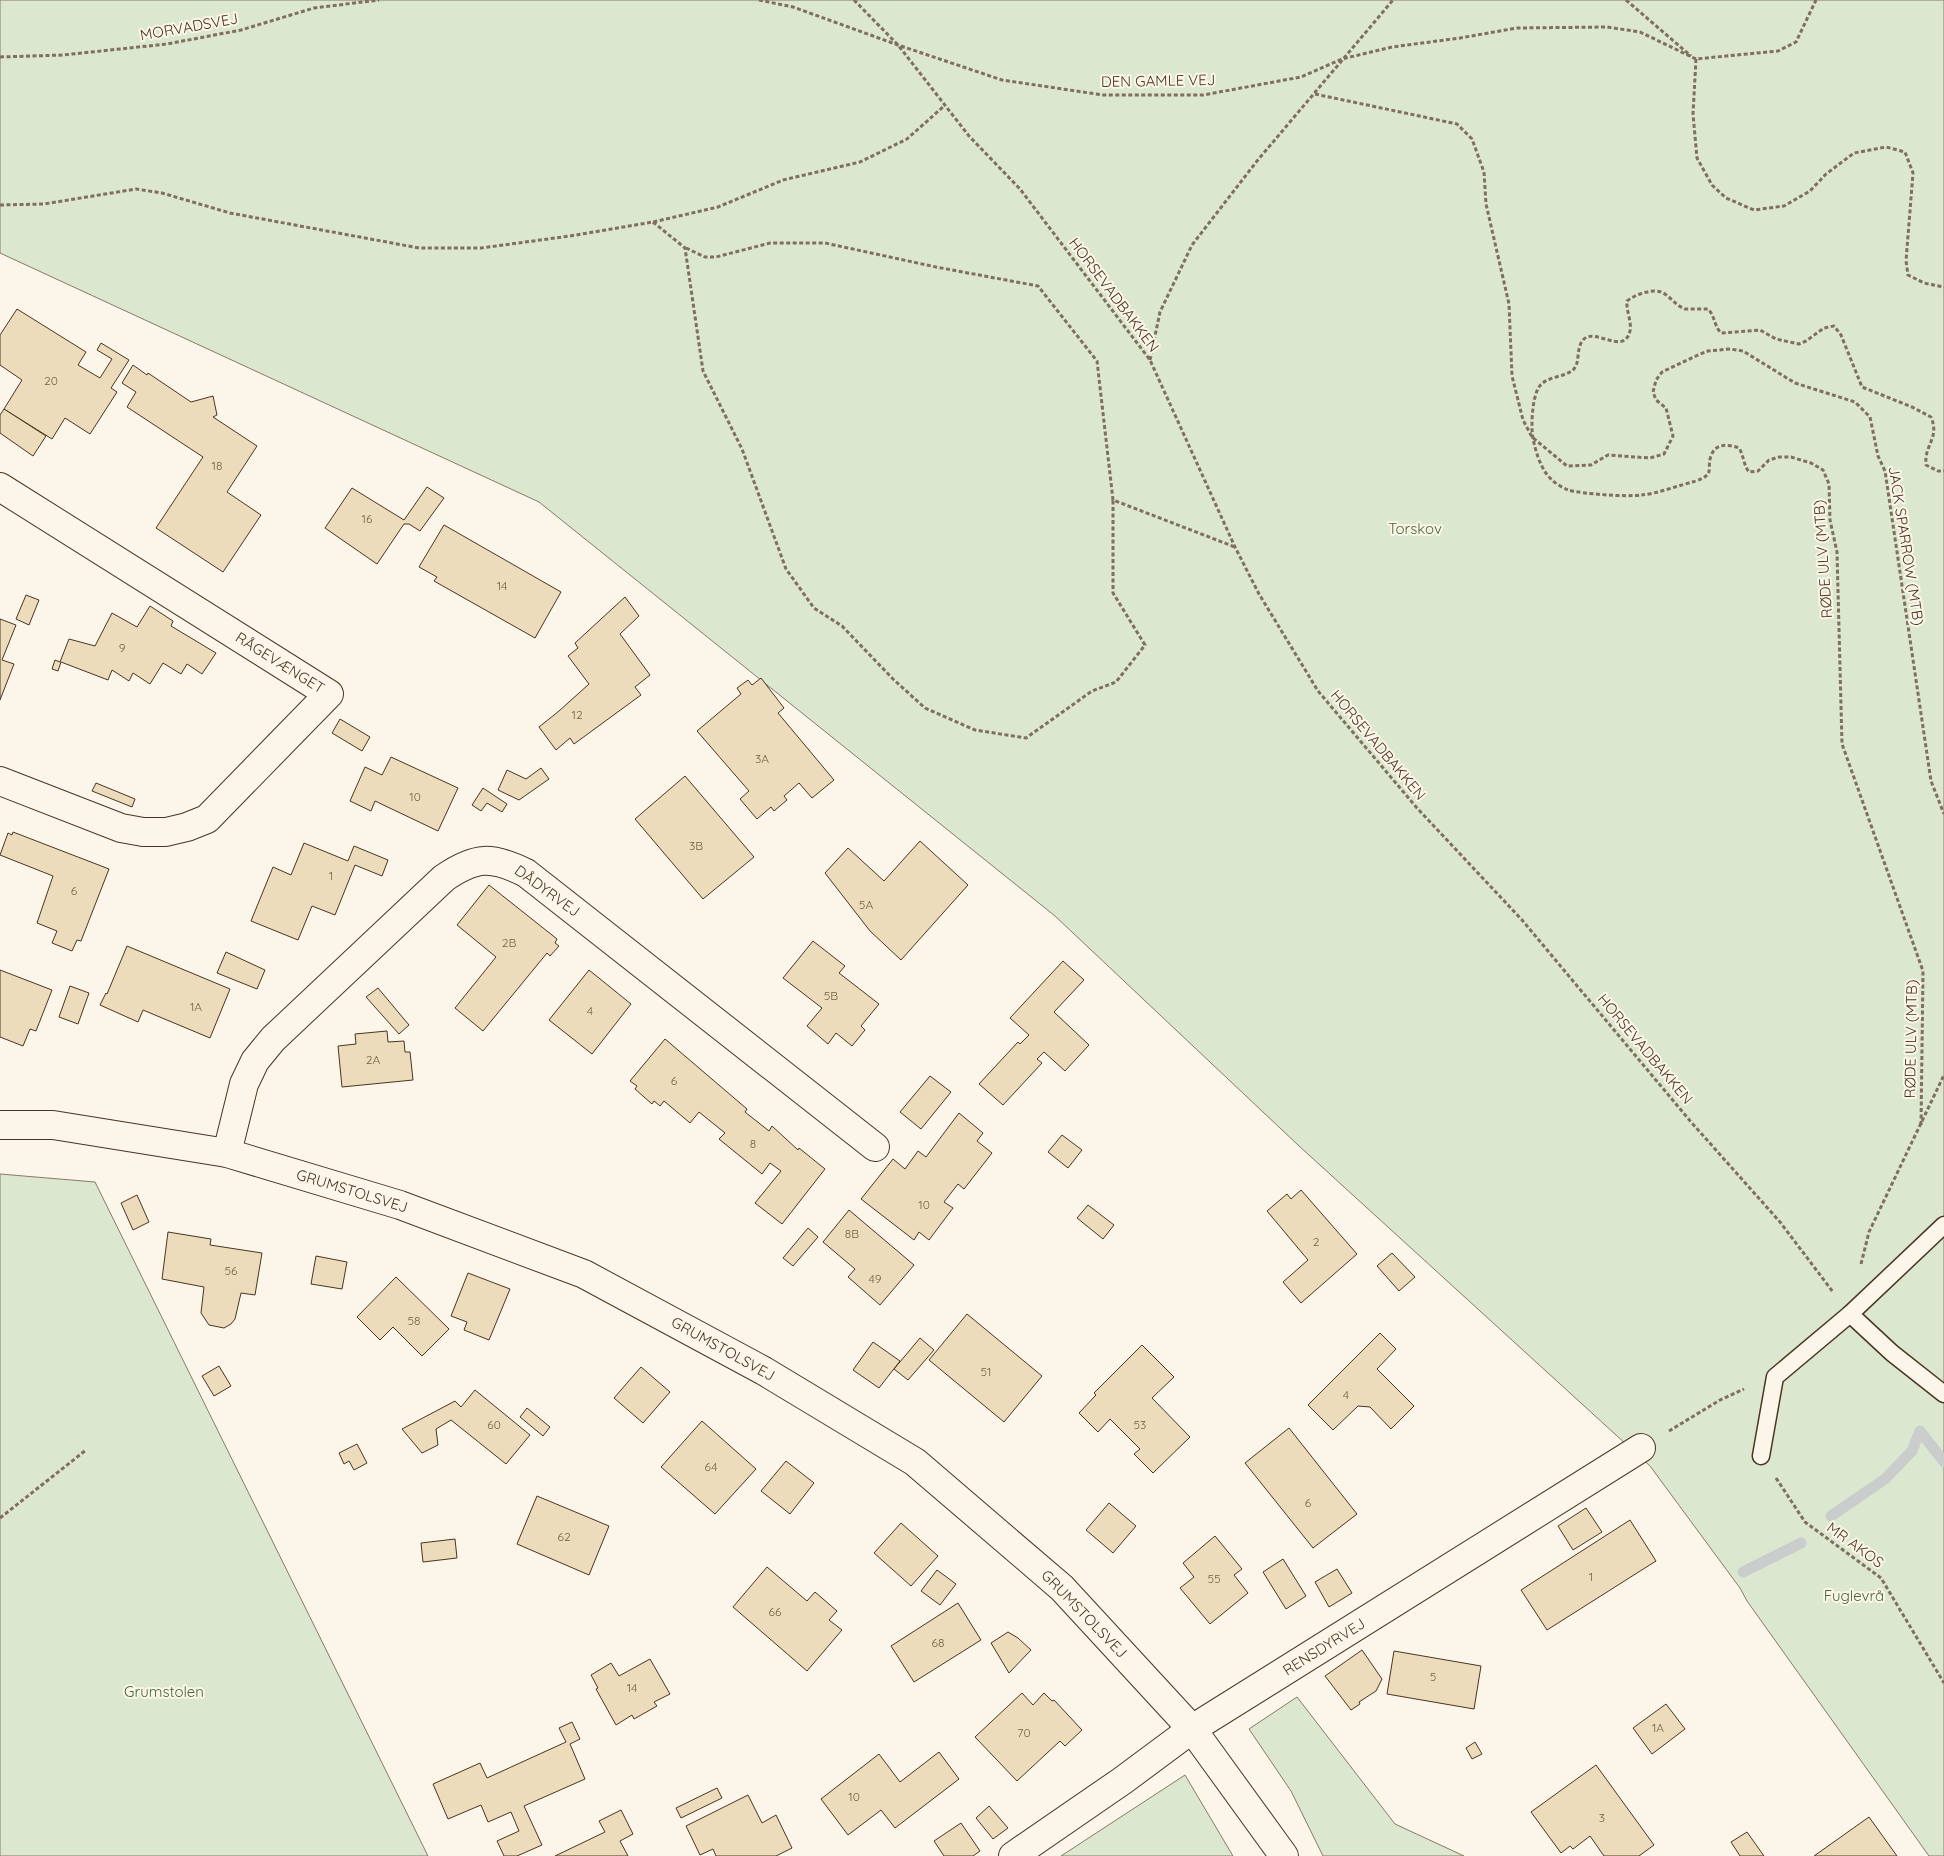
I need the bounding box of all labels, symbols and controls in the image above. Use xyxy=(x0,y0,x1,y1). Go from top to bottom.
street label: MORVADSVEJ xyxy=(139,9,239,44)
street label: DEN GAMLE VEJ xyxy=(1101,70,1215,91)
street label: HORSEVADBAKKEN xyxy=(1065,234,1164,356)
house number: 20 xyxy=(44,373,58,388)
house number: 18 xyxy=(212,458,222,473)
street label: JACK SPARROW (MTB) xyxy=(1885,465,1928,627)
street label: RØDE ULV (MTB) xyxy=(1809,499,1836,619)
house number: 16 xyxy=(362,511,373,526)
park label: Torskov xyxy=(1388,519,1442,538)
house number: 14 xyxy=(497,578,507,593)
street label: RÅGEVÆNGET xyxy=(232,628,328,698)
house number: 9 xyxy=(119,640,126,655)
street label: HORSEVADBAKKEN xyxy=(1327,686,1430,804)
house number: 12 xyxy=(571,707,583,722)
house number: 3A xyxy=(755,751,769,766)
house number: 10 xyxy=(409,789,421,804)
house number: 3B xyxy=(689,838,703,853)
street label: DÅDYRVEJ xyxy=(511,861,584,921)
house number: 1 xyxy=(329,868,333,883)
house number: 6 xyxy=(71,883,78,898)
house number: 5A xyxy=(859,897,873,912)
house number: 2B xyxy=(502,935,516,950)
street label: RØDE ULV (MTB) xyxy=(1900,979,1921,1099)
house number: 5B xyxy=(824,988,838,1003)
street label: HORSEVADBAKKEN xyxy=(1594,990,1697,1108)
house number: 1A xyxy=(190,999,202,1014)
house number: 4 xyxy=(587,1003,593,1018)
house number: 2A xyxy=(366,1052,380,1067)
house number: 6 xyxy=(671,1073,678,1088)
house number: 8 xyxy=(750,1136,756,1151)
street label: GRUMSTOLSVEJ xyxy=(294,1165,410,1216)
house number: 10 xyxy=(918,1197,930,1212)
house number: 8B xyxy=(845,1226,859,1241)
house number: 2 xyxy=(1313,1234,1320,1249)
house number: 56 xyxy=(225,1263,238,1278)
house number: 49 xyxy=(869,1271,882,1286)
street label: GRUMSTOLSVEJ xyxy=(668,1312,778,1385)
house number: 58 xyxy=(407,1313,421,1328)
house number: 51 xyxy=(981,1364,991,1379)
house number: 4 xyxy=(1343,1387,1349,1402)
house number: 60 xyxy=(487,1417,501,1432)
house number: 53 xyxy=(1134,1417,1146,1432)
house number: 64 xyxy=(705,1459,717,1474)
house number: 6 xyxy=(1305,1495,1312,1510)
street label: MR AKOS xyxy=(1823,1518,1888,1572)
house number: 62 xyxy=(557,1529,571,1544)
street label: GRUMSTOLSVEJ xyxy=(1037,1566,1131,1662)
house number: 1 xyxy=(1589,1569,1593,1584)
house number: 55 xyxy=(1207,1571,1221,1586)
park label: Fuglevrå xyxy=(1824,1586,1884,1605)
house number: 66 xyxy=(769,1604,782,1619)
street label: RENSDYRVEJ xyxy=(1279,1614,1368,1679)
house number: 68 xyxy=(932,1635,944,1650)
house number: 5 xyxy=(1430,1669,1436,1684)
house number: 14 xyxy=(627,1680,637,1695)
park label: Grumstolen xyxy=(124,1682,204,1701)
house number: 1A xyxy=(1652,1720,1664,1735)
house number: 70 xyxy=(1017,1725,1031,1740)
house number: 10 xyxy=(848,1789,860,1804)
house number: 3 xyxy=(1599,1810,1605,1825)

